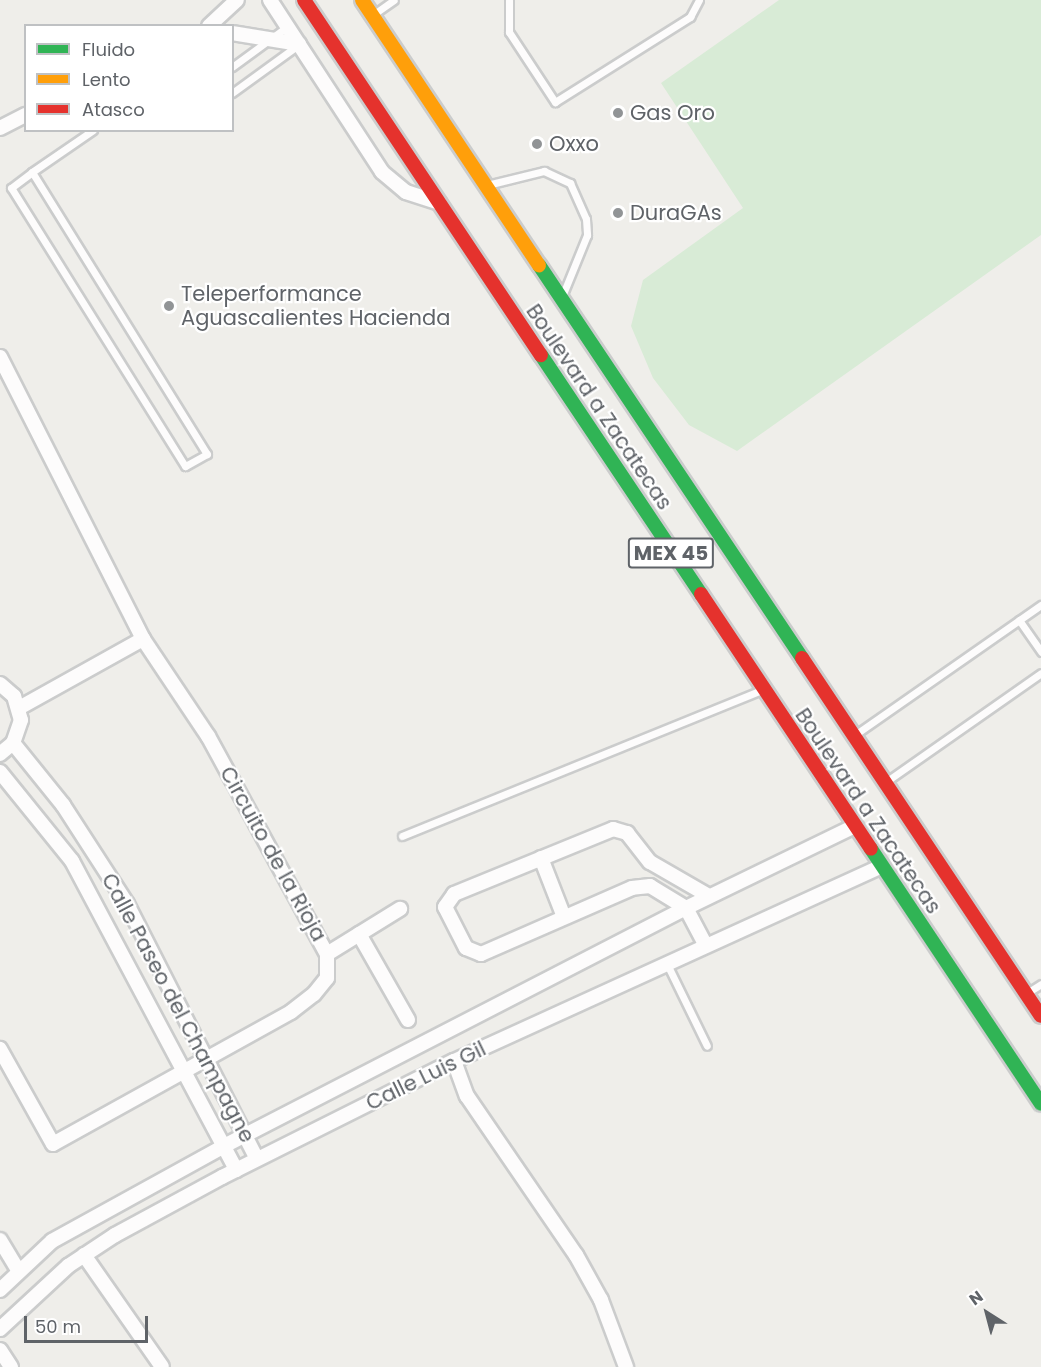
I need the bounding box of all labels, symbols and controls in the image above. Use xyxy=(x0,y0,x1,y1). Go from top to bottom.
legend xyxy=(24,24,234,132)
text: Fluido xyxy=(82,37,135,62)
text: Lento xyxy=(82,67,131,92)
text: Atasco xyxy=(82,97,145,122)
place label: Gas Oro xyxy=(630,100,715,126)
marker: Gas Oro xyxy=(611,106,625,120)
place label: Oxxo xyxy=(549,131,599,157)
marker: Oxxo xyxy=(530,137,544,151)
place label: DuraGAs xyxy=(630,200,722,226)
marker: DuraGAs xyxy=(611,206,625,220)
place label: Teleperformance Aguascalientes Hacienda xyxy=(181,281,450,331)
marker: Teleperformance Aguascalientes Hacienda xyxy=(162,299,176,313)
street label: Boulevard a Zacatecas xyxy=(521,299,677,515)
road number: MEX 45 xyxy=(628,536,714,570)
street label: Boulevard a Zacatecas xyxy=(790,703,946,919)
street label: Circuito de la Rioja xyxy=(215,762,331,946)
street label: Calle Paseo del Champagne xyxy=(96,869,260,1147)
street label: Calle Luis Gil xyxy=(362,1036,490,1116)
north arrow xyxy=(957,1283,1017,1343)
text: N xyxy=(964,1285,988,1311)
scale bar xyxy=(27,1304,152,1342)
text: 50 m xyxy=(35,1314,81,1339)

